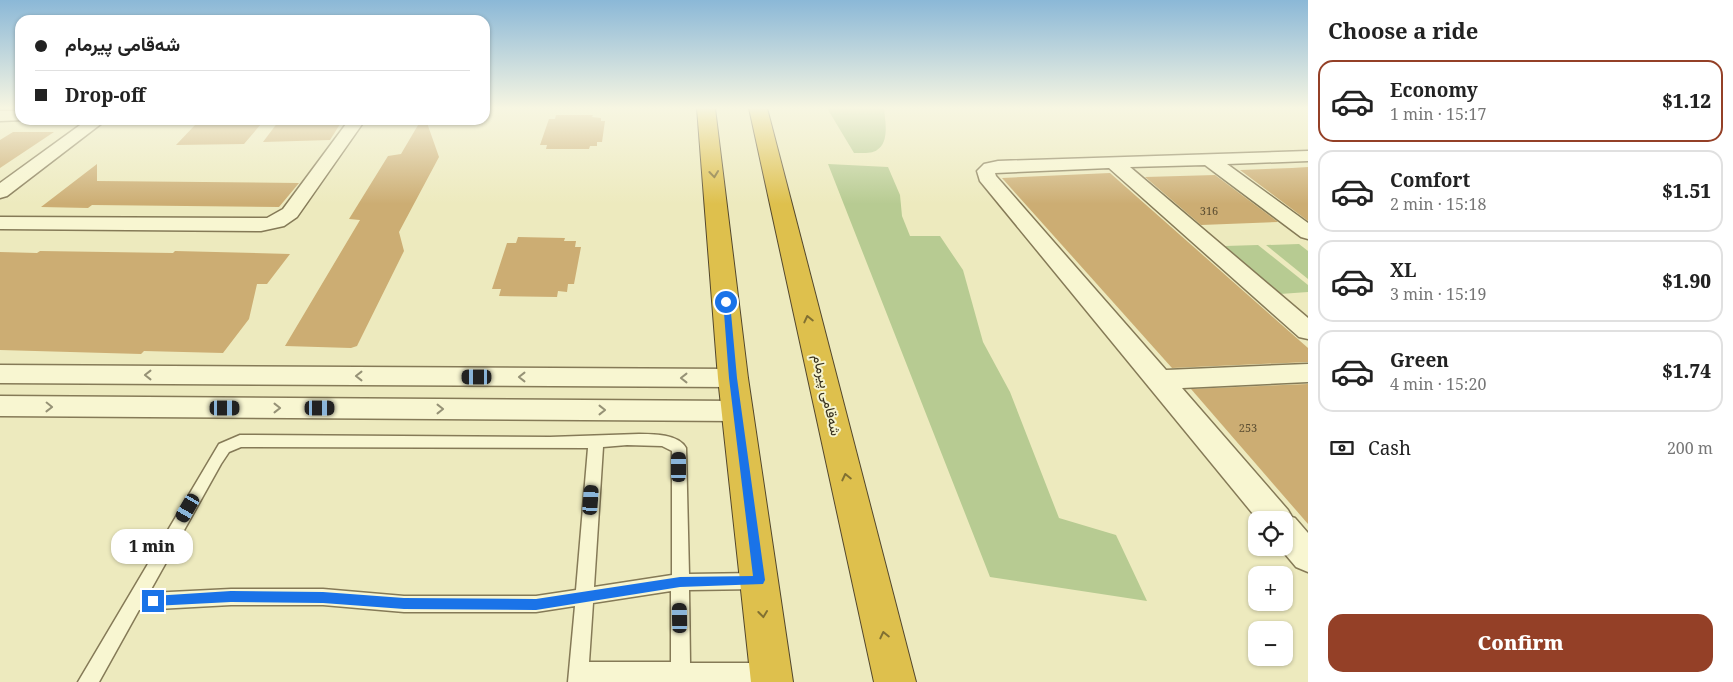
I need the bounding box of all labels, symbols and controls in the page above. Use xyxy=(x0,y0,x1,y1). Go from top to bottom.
text: Choose a ride xyxy=(1328,15,1478,45)
text: شەقامی پیرمام xyxy=(65,31,180,57)
text: Economy xyxy=(1390,77,1478,103)
icon: car xyxy=(1330,79,1375,124)
text: Drop-off xyxy=(65,82,145,108)
text: $1.12 xyxy=(1662,88,1711,114)
text: 1 min · 15:17 xyxy=(1390,103,1486,125)
text: Comfort xyxy=(1390,167,1470,193)
icon: car xyxy=(1330,169,1375,214)
one-way arrow xyxy=(708,171,719,179)
text: $1.51 xyxy=(1662,178,1711,204)
text: 2 min · 15:18 xyxy=(1390,193,1486,215)
house number: 316 xyxy=(1200,203,1218,218)
text: XL xyxy=(1390,257,1416,283)
icon: car xyxy=(1330,259,1375,304)
text: $1.90 xyxy=(1662,268,1711,294)
text: 3 min · 15:19 xyxy=(1390,283,1486,305)
route start xyxy=(715,291,737,313)
one-way arrow xyxy=(803,314,814,323)
text: Green xyxy=(1390,347,1449,373)
icon: car xyxy=(1330,349,1375,394)
street label: شەقامی پیرمام xyxy=(808,352,846,438)
text: $1.74 xyxy=(1662,358,1711,384)
one-way arrow xyxy=(144,370,152,380)
car xyxy=(462,370,492,385)
one-way arrow xyxy=(355,371,362,381)
one-way arrow xyxy=(517,372,525,382)
one-way arrow xyxy=(680,373,688,383)
text: 4 min · 15:20 xyxy=(1390,373,1486,395)
car xyxy=(210,401,240,416)
car xyxy=(305,401,335,416)
one-way arrow xyxy=(45,402,53,412)
one-way arrow xyxy=(274,403,281,413)
one-way arrow xyxy=(436,404,444,414)
one-way arrow xyxy=(598,405,606,415)
house number: 253 xyxy=(1239,420,1257,435)
icon: cash xyxy=(1328,434,1356,462)
text: Cash xyxy=(1368,435,1411,461)
text: 200 m xyxy=(1667,437,1713,459)
car xyxy=(671,452,686,482)
one-way arrow xyxy=(841,472,852,481)
car xyxy=(582,485,599,515)
car xyxy=(174,491,201,525)
map controls xyxy=(1248,511,1293,666)
button: locate xyxy=(1248,511,1293,556)
callout: 1 min xyxy=(112,528,194,564)
text: 1 min xyxy=(129,535,175,557)
button: + xyxy=(1248,566,1293,611)
route end xyxy=(142,590,164,612)
car xyxy=(672,603,687,633)
one-way arrow xyxy=(757,610,768,618)
button: Confirm xyxy=(1328,614,1713,672)
button: − xyxy=(1248,621,1293,666)
one-way arrow xyxy=(879,630,890,639)

